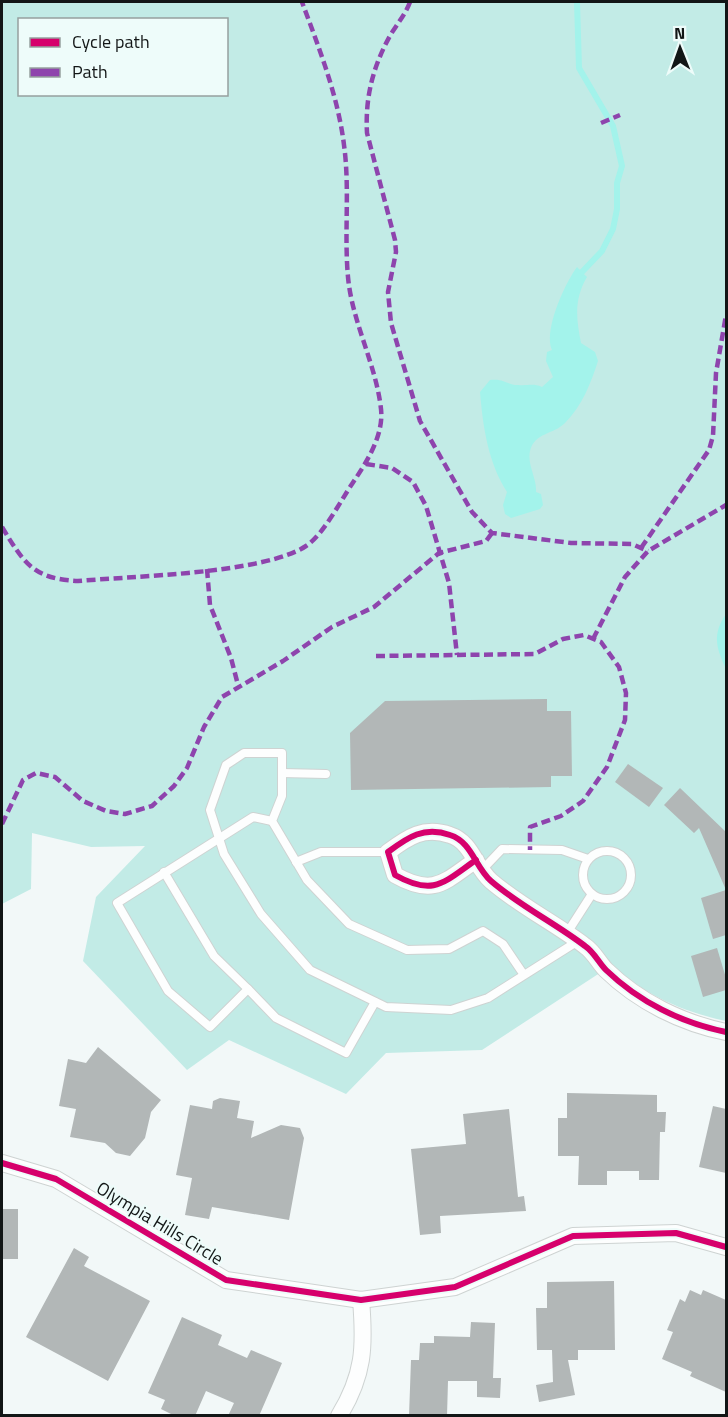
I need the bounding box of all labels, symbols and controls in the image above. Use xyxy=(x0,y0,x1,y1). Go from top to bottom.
legend xyxy=(18,18,228,96)
north arrow xyxy=(650,18,710,78)
text: N xyxy=(674,21,685,45)
text: Cycle path xyxy=(72,28,150,55)
text: Path xyxy=(72,58,108,85)
street label: Olympia Hills Circle xyxy=(91,1174,229,1272)

